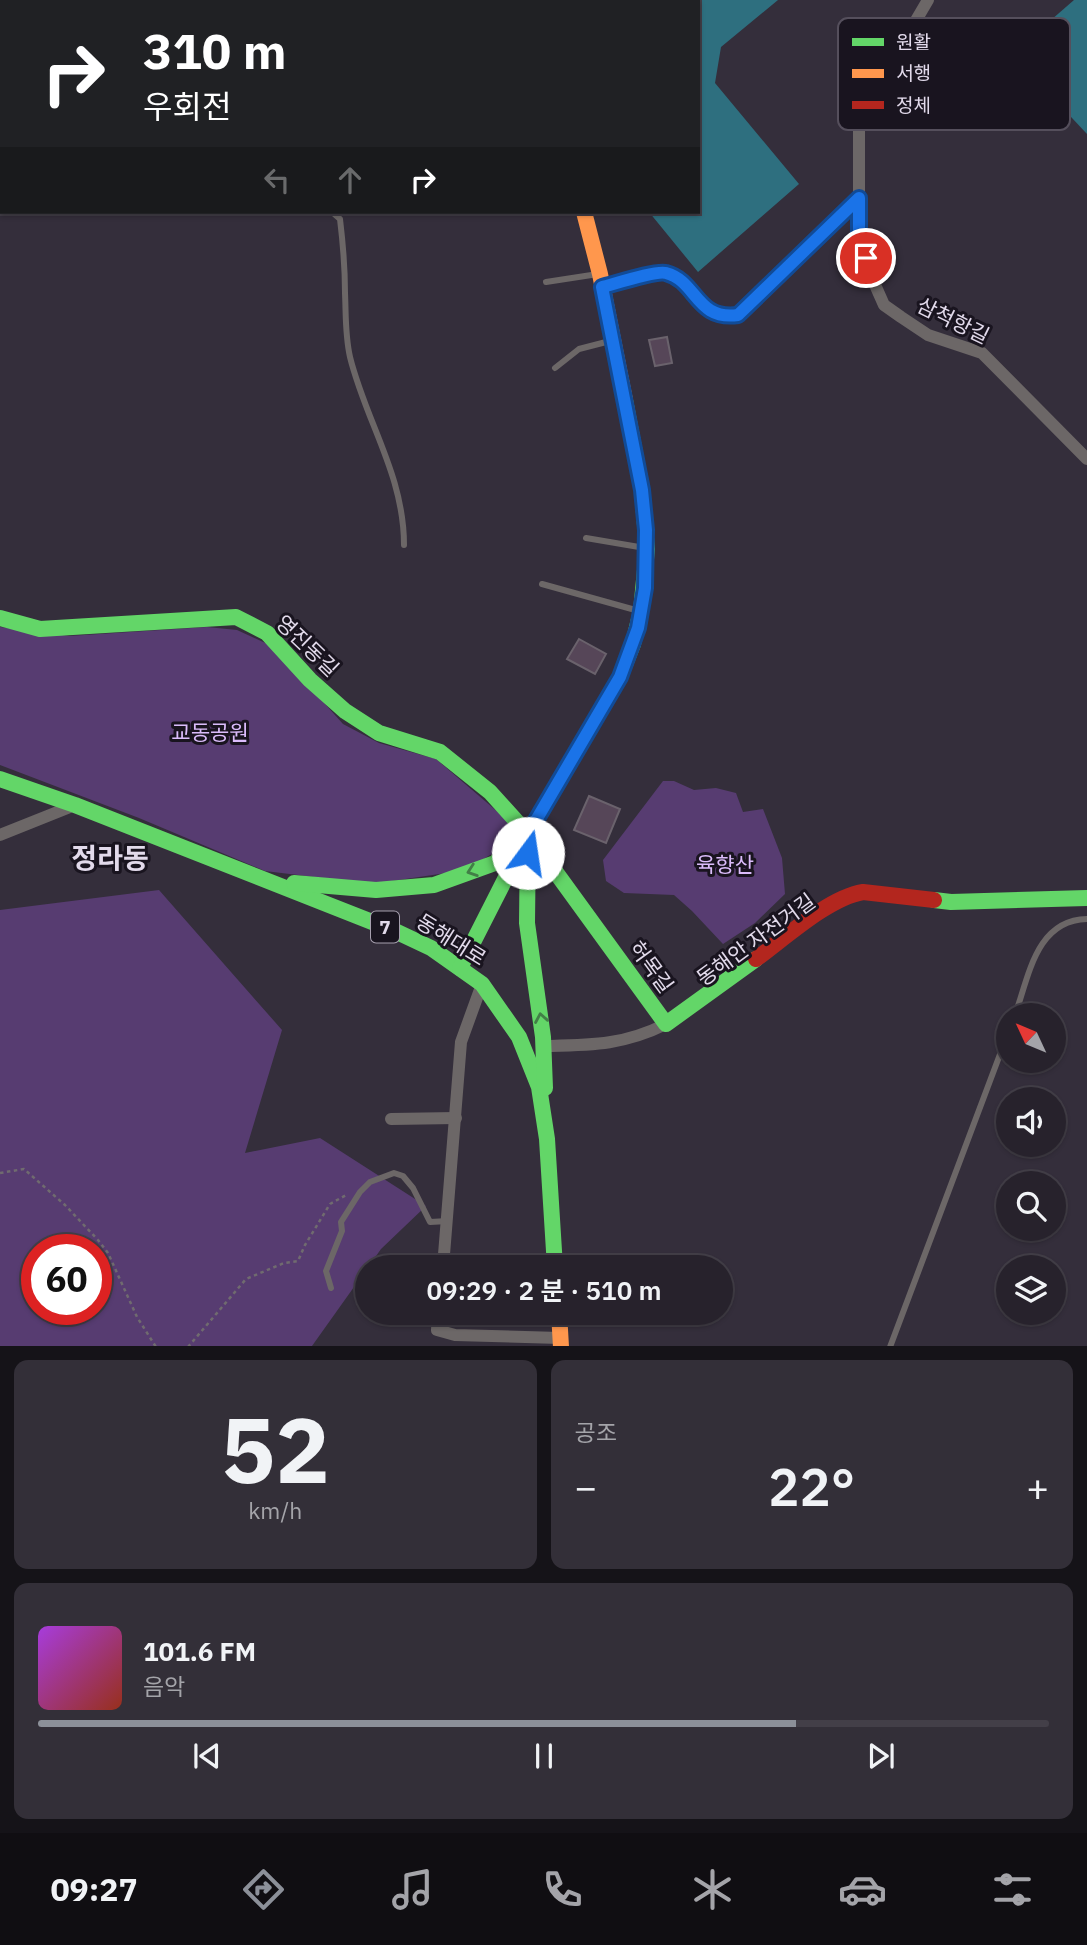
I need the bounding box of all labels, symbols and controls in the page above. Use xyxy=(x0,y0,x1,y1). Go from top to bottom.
legend xyxy=(838,18,1070,130)
text: 310 m xyxy=(143,19,287,82)
icon: right xyxy=(28,28,119,119)
text: 원활 xyxy=(896,30,931,54)
text: 서행 xyxy=(896,61,931,85)
text: 우회전 xyxy=(143,85,231,127)
text: 정체 xyxy=(896,93,931,117)
icon: left xyxy=(258,161,296,199)
icon: ahead xyxy=(331,161,369,199)
icon: right xyxy=(404,161,442,199)
pin xyxy=(836,228,896,288)
icon: arrive xyxy=(847,239,885,277)
street label: 삼척항길 xyxy=(913,291,994,350)
street label: 영진동길 xyxy=(270,608,345,682)
park label: 교동공원 xyxy=(171,718,249,746)
position arrow xyxy=(491,816,565,890)
district label: 정라동 xyxy=(71,839,149,876)
park label: 육향산 xyxy=(696,850,754,878)
one-way arrow xyxy=(467,863,479,877)
street label: 동해안 자전거길 xyxy=(690,887,820,992)
street label: 동해대로 xyxy=(411,907,492,972)
road number: 7 xyxy=(371,911,399,942)
street label: 허목길 xyxy=(623,935,680,998)
north arrow xyxy=(996,1003,1066,1073)
map controls xyxy=(996,1003,1066,1325)
one-way arrow xyxy=(534,1013,549,1024)
button: sound xyxy=(996,1087,1066,1157)
button: search xyxy=(996,1171,1066,1241)
speed limit sign: 60 xyxy=(21,1234,112,1325)
button: layers xyxy=(996,1255,1066,1325)
text: 09:29 · 2 분 · 510 m xyxy=(426,1273,662,1307)
text: 52 xyxy=(221,1390,330,1508)
text: 공조 xyxy=(575,1417,617,1447)
text: 22° xyxy=(768,1453,855,1520)
text: − xyxy=(575,1462,597,1511)
text: + xyxy=(1026,1462,1049,1511)
text: km/h xyxy=(248,1495,302,1525)
text: 101.6 FM xyxy=(143,1634,256,1668)
text: 음악 xyxy=(143,1671,185,1701)
icon: previous xyxy=(188,1737,226,1775)
icon: pause xyxy=(525,1737,563,1775)
icon: next xyxy=(862,1737,900,1775)
icon: directions xyxy=(239,1865,288,1914)
icon: music xyxy=(388,1865,437,1914)
icon: phone xyxy=(538,1865,587,1914)
icon: climate xyxy=(688,1865,737,1914)
icon: car xyxy=(838,1865,887,1914)
icon: filters xyxy=(988,1865,1037,1914)
text: 09:27 xyxy=(50,1868,138,1910)

